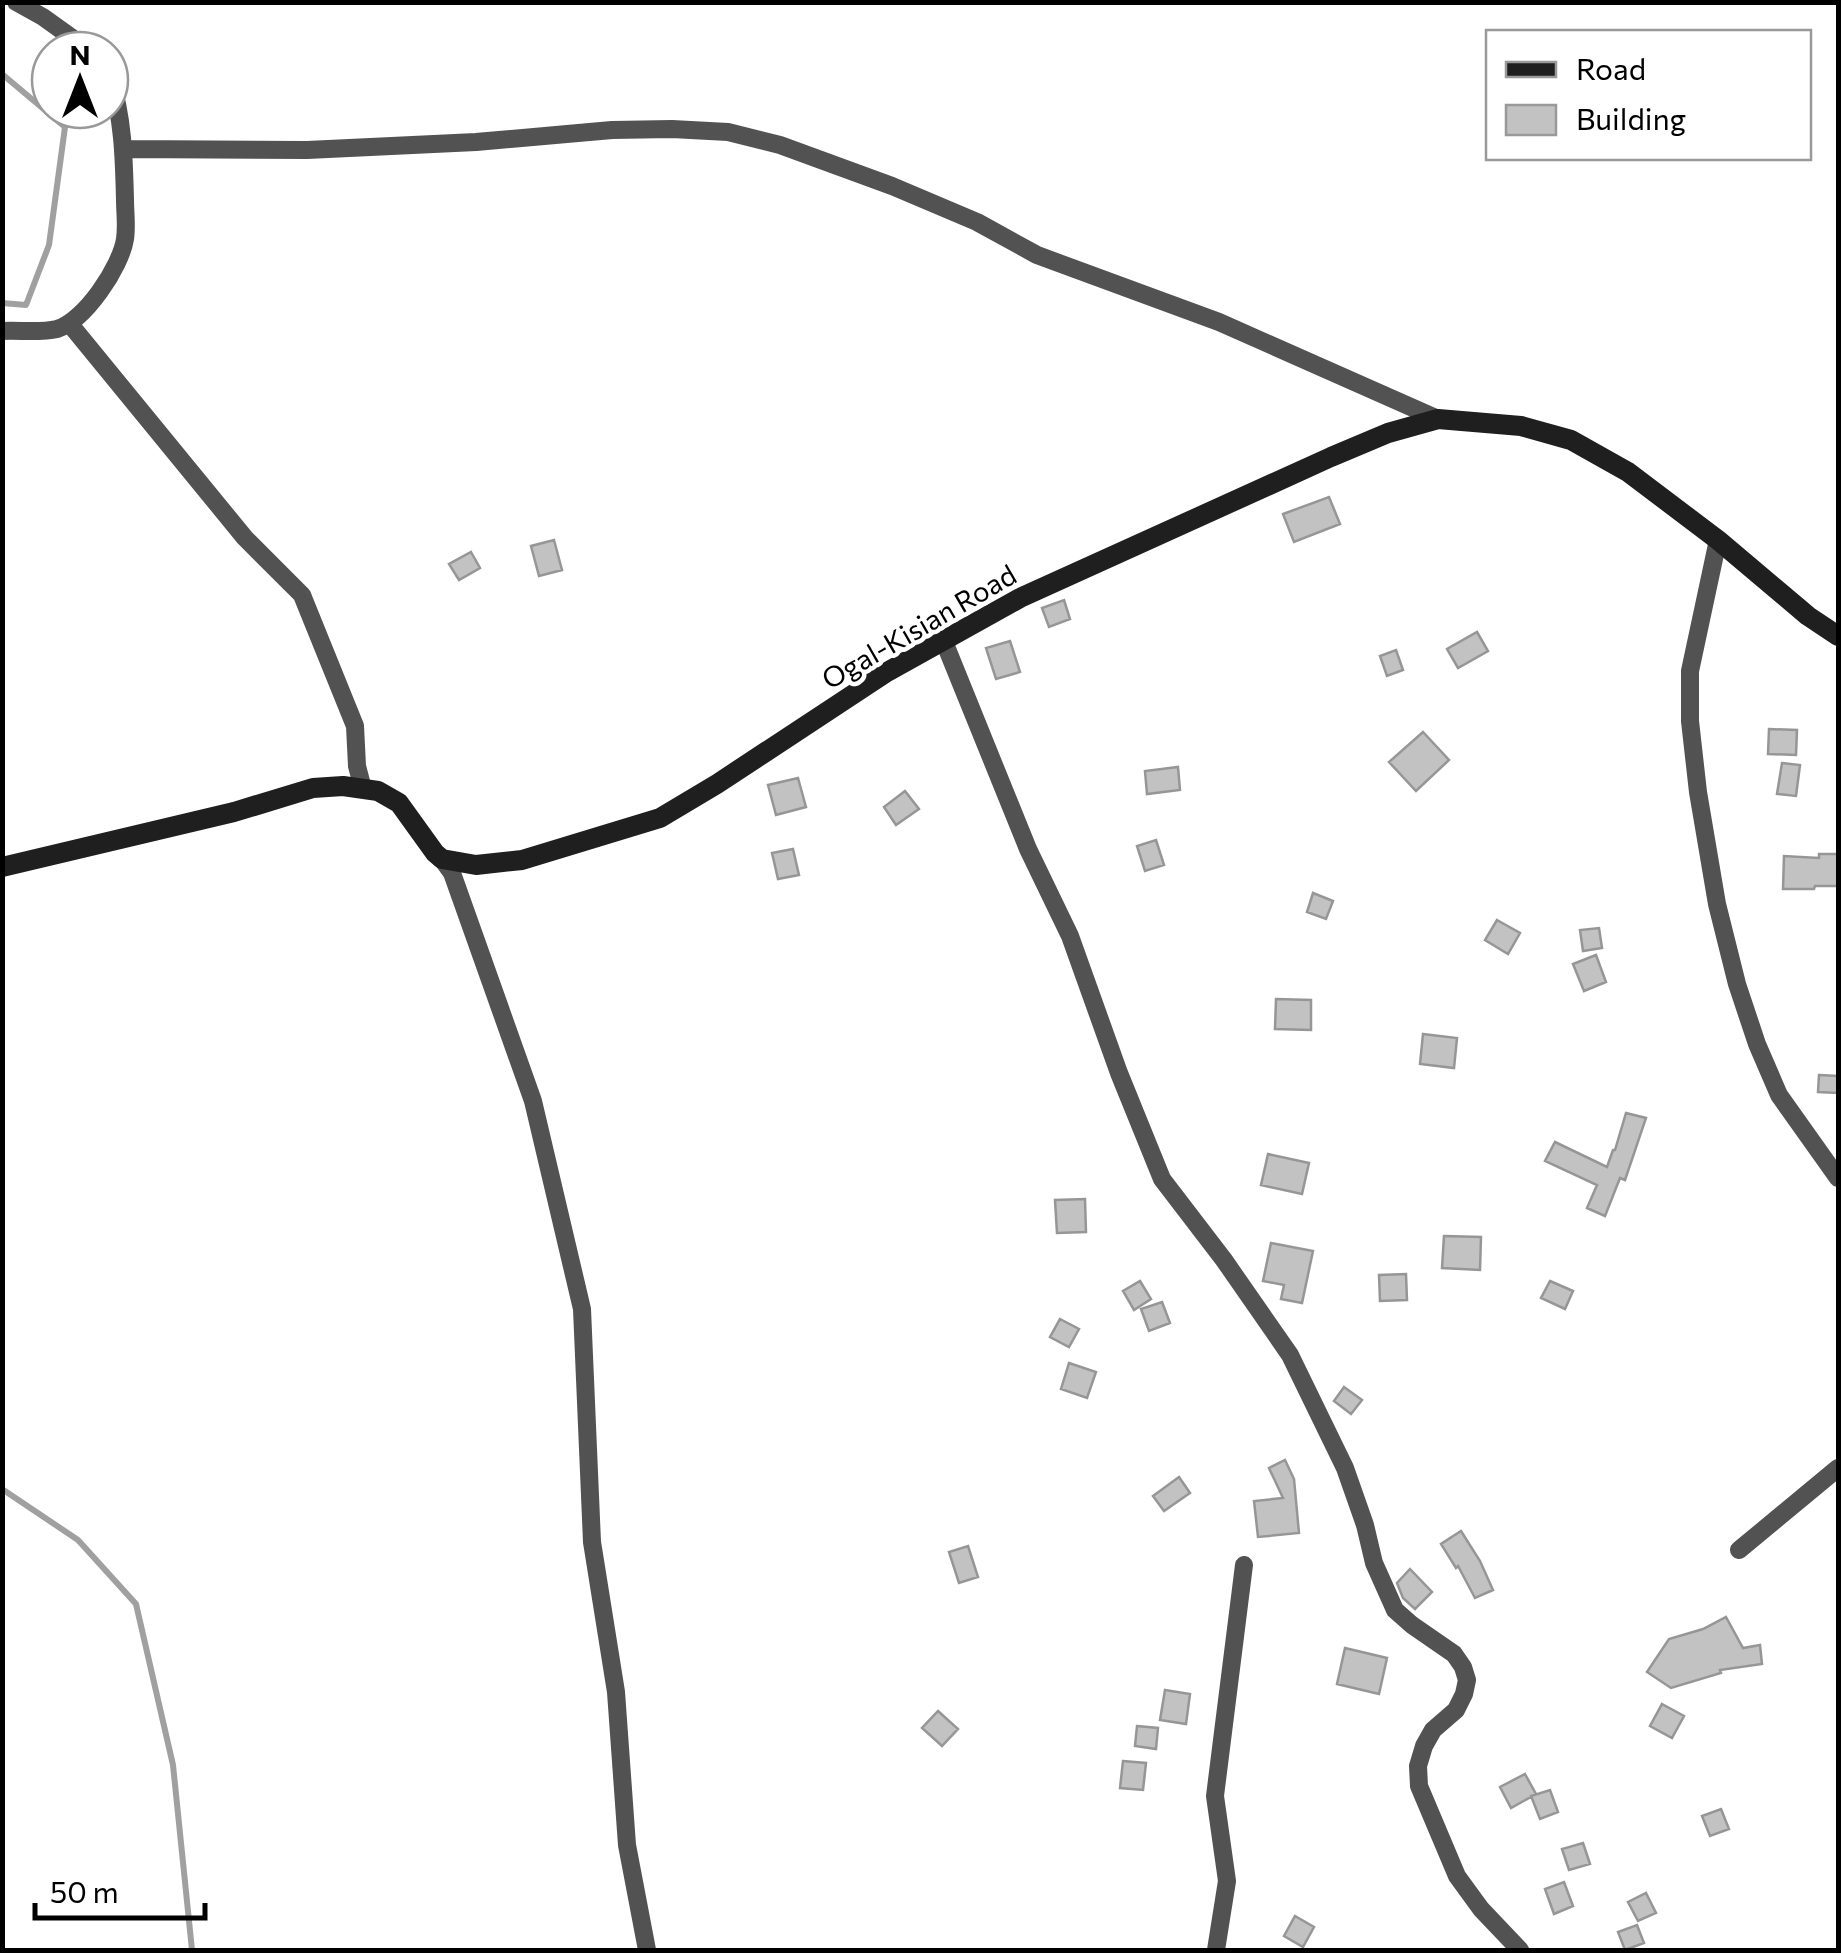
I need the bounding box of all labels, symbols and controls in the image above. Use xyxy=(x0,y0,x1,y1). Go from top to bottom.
north arrow xyxy=(30,30,130,130)
legend xyxy=(1486,30,1811,160)
text: N xyxy=(70,37,91,71)
text: Road xyxy=(1576,49,1646,86)
text: Building xyxy=(1576,99,1686,136)
street label: Ogal-Kisian Road xyxy=(815,557,1022,696)
scale bar xyxy=(35,1858,205,1920)
text: 50 m xyxy=(50,1872,119,1909)

